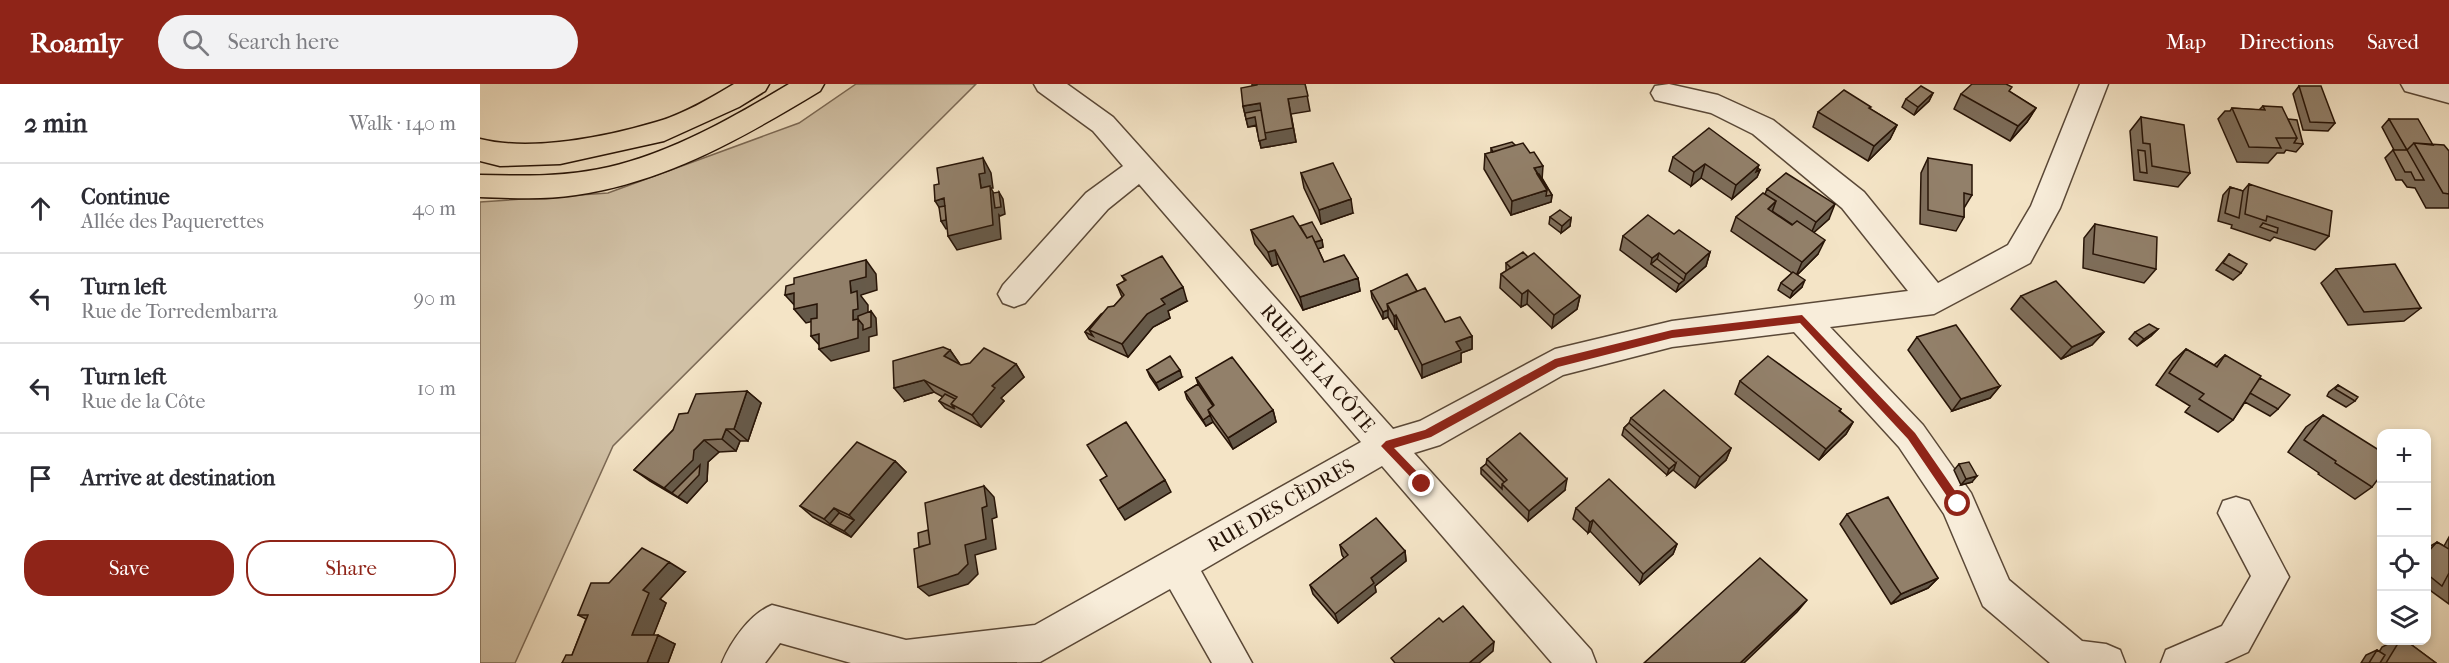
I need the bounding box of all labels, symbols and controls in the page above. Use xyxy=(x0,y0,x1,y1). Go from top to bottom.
search box xyxy=(158,15,578,69)
text: Roamly xyxy=(30,26,122,59)
icon: search xyxy=(179,26,212,59)
text: Search here xyxy=(227,29,339,55)
text: Map xyxy=(2166,30,2206,54)
text: Directions xyxy=(2239,30,2334,54)
text: Saved xyxy=(2367,30,2419,54)
text: 2 min xyxy=(24,108,87,139)
text: Walk · 140 m xyxy=(349,112,456,135)
text: Continue xyxy=(81,184,170,210)
icon: ahead xyxy=(24,192,57,225)
text: 40 m xyxy=(412,197,456,220)
text: Allée des Paquerettes xyxy=(81,210,264,233)
text: Turn left xyxy=(81,274,167,300)
icon: left xyxy=(24,282,57,315)
text: 90 m xyxy=(414,287,456,310)
street label: RUE DE LA CÔTE xyxy=(1256,298,1381,437)
text: Rue de Torredembarra xyxy=(81,300,277,323)
text: Turn left xyxy=(81,364,167,390)
icon: left xyxy=(24,372,57,405)
text: 10 m xyxy=(417,377,456,400)
text: Rue de la Côte xyxy=(81,390,205,413)
map controls xyxy=(2377,429,2431,645)
button: + xyxy=(2377,429,2431,483)
street label: RUE DES CÈDRES xyxy=(1203,453,1359,557)
icon: arrive xyxy=(24,462,57,495)
text: Arrive at destination xyxy=(81,465,275,491)
route end xyxy=(1408,470,1434,496)
button: − xyxy=(2377,483,2431,537)
route start xyxy=(1944,490,1970,516)
button: locate xyxy=(2377,537,2431,591)
button: Save xyxy=(24,540,234,596)
button: Share xyxy=(246,540,456,596)
button: layers xyxy=(2377,591,2431,645)

